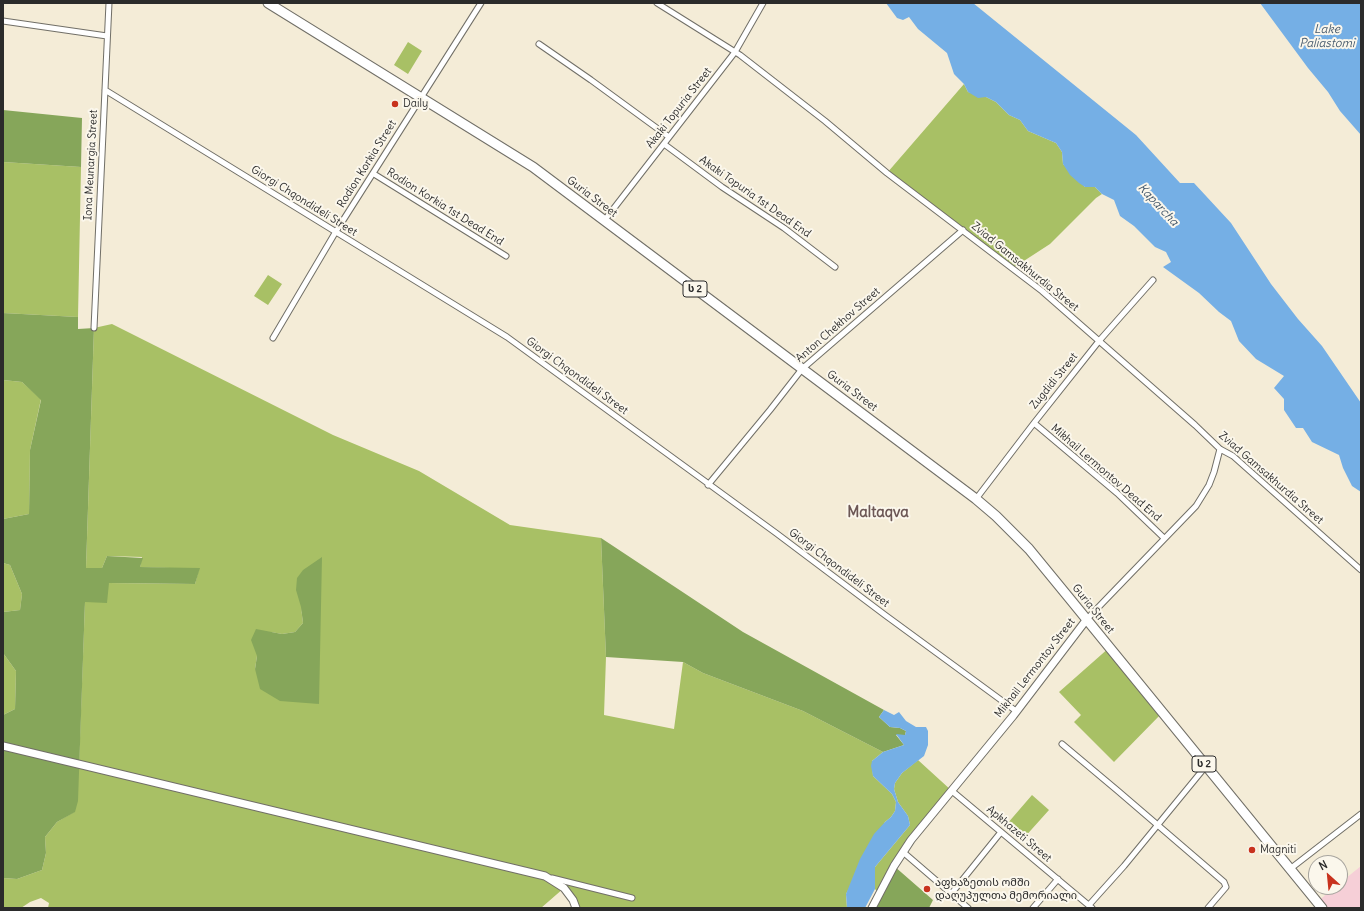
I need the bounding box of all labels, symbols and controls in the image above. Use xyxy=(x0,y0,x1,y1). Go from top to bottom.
water label: Lake Paliastomi xyxy=(1299,23,1355,51)
street label: Akaki Topuria Street xyxy=(643,65,715,151)
place label: Daily xyxy=(403,97,428,111)
marker: Daily xyxy=(390,99,400,109)
street label: Iona Meunargia Street xyxy=(82,109,100,221)
street label: Rodion Korkia Street xyxy=(335,118,399,210)
street label: Akaki Topuria 1st Dead End xyxy=(697,153,813,241)
street label: Giorgi Chqondideli Street xyxy=(249,163,359,239)
street label: Rodion Korkia 1st Dead End xyxy=(384,166,506,248)
street label: Guria Street xyxy=(564,174,620,220)
water label: Kaparcha xyxy=(1135,181,1181,229)
street label: Zviad Gamsakhurdia Street xyxy=(969,220,1081,314)
road number: ს 2 xyxy=(683,281,707,297)
street label: Anton Chekhov Street xyxy=(793,285,883,365)
street label: Giorgi Chqondideli Street xyxy=(524,335,630,417)
street label: Zugdidi Street xyxy=(1027,350,1081,412)
street label: Guria Street xyxy=(824,368,880,414)
street label: Mikhail Lermontov Dead End xyxy=(1048,422,1164,524)
street label: Zviad Gamsakhurdia Street xyxy=(1216,429,1326,527)
district label: Maltaqva xyxy=(847,504,909,522)
street label: Giorgi Chqondideli Street xyxy=(786,526,892,610)
street label: Guria Street xyxy=(1069,582,1117,636)
street label: Mikhail Lermontov Street xyxy=(992,616,1078,720)
road number: ს 2 xyxy=(1192,756,1216,772)
street label: Apkhazeti Street xyxy=(984,803,1054,865)
place label: Magniti xyxy=(1260,843,1296,857)
marker: Magniti xyxy=(1247,845,1257,855)
north arrow xyxy=(1308,855,1348,895)
text: N xyxy=(1316,857,1330,873)
place label: აფხაზეთის ომში დაღუპულთა მემორიალი xyxy=(935,876,1077,902)
marker: აფხაზეთის ომში დაღუპულთა მემორიალი xyxy=(922,884,932,894)

